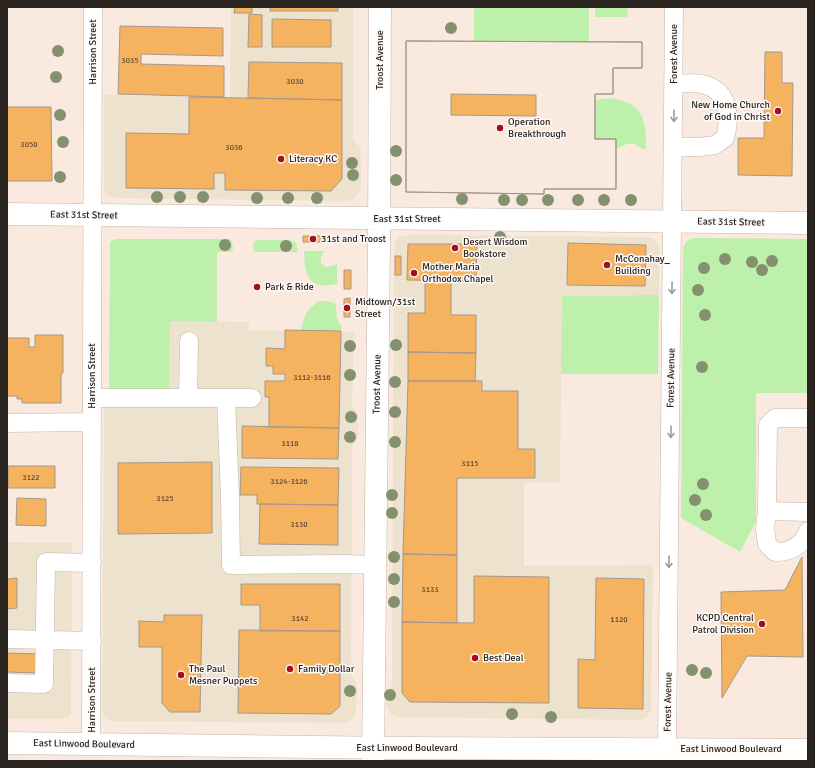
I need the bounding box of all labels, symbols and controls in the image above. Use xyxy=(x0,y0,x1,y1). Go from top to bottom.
street label: Harrison Street xyxy=(87,19,99,85)
street label: Forest Avenue xyxy=(668,24,680,84)
street label: Troost Avenue xyxy=(374,30,386,90)
house number: 3035 xyxy=(121,55,139,65)
house number: 3030 xyxy=(286,76,304,86)
place label: New Home Church of God in Christ xyxy=(691,99,770,123)
marker: New Home Church of God in Christ xyxy=(773,106,783,116)
one-way arrow xyxy=(670,109,678,122)
place label: Operation Breakthrough xyxy=(508,116,566,140)
marker: Operation Breakthrough xyxy=(495,123,505,133)
house number: 3050 xyxy=(20,139,38,149)
house number: 3036 xyxy=(225,142,243,152)
place label: Literacy KC xyxy=(289,153,337,165)
marker: Literacy KC xyxy=(276,154,286,164)
street label: East 31st Street xyxy=(50,208,118,222)
street label: East 31st Street xyxy=(373,213,441,225)
street label: East 31st Street xyxy=(697,215,765,229)
place label: 31st and Troost xyxy=(321,233,387,245)
marker: 31st and Troost xyxy=(308,234,318,244)
place label: Desert Wisdom Bookstore xyxy=(463,236,528,260)
marker: Desert Wisdom Bookstore xyxy=(450,243,460,253)
place label: McConahay_ Building xyxy=(615,253,671,277)
marker: McConahay_ Building xyxy=(602,260,612,270)
place label: Mother Maria Orthodox Chapel xyxy=(422,261,494,285)
marker: Mother Maria Orthodox Chapel xyxy=(409,268,419,278)
place label: Park & Ride xyxy=(265,281,314,293)
one-way arrow xyxy=(668,281,676,294)
marker: Park & Ride xyxy=(252,282,262,292)
place label: Midtown/31st Street xyxy=(355,296,416,320)
marker: Midtown/31st Street xyxy=(342,303,352,313)
street label: Harrison Street xyxy=(86,343,98,409)
street label: Forest Avenue xyxy=(664,348,678,408)
street label: Troost Avenue xyxy=(370,354,384,414)
house number: 3112-3116 xyxy=(293,372,331,382)
one-way arrow xyxy=(667,425,674,438)
house number: 3118 xyxy=(281,438,299,448)
house number: 3115 xyxy=(461,458,479,468)
house number: 3122 xyxy=(22,472,40,482)
house number: 3124-3126 xyxy=(270,476,308,486)
house number: 3125 xyxy=(156,493,174,503)
house number: 3130 xyxy=(290,519,308,529)
one-way arrow xyxy=(665,555,673,568)
house number: 3133 xyxy=(421,584,439,594)
place label: KCPD Central Patrol Division xyxy=(692,612,754,636)
house number: 3142 xyxy=(291,613,309,623)
house number: 1120 xyxy=(610,614,628,624)
marker: KCPD Central Patrol Division xyxy=(757,619,767,629)
place label: Best Deal xyxy=(483,652,524,664)
marker: Best Deal xyxy=(470,653,480,663)
place label: The Paul Mesner Puppets xyxy=(189,663,258,687)
place label: Family Dollar xyxy=(298,663,355,675)
marker: Family Dollar xyxy=(285,664,295,674)
street label: Harrison Street xyxy=(86,667,98,733)
marker: The Paul Mesner Puppets xyxy=(176,670,186,680)
street label: Forest Avenue xyxy=(661,672,675,732)
street label: East Linwood Boulevard xyxy=(33,737,135,751)
street label: East Linwood Boulevard xyxy=(356,742,458,754)
street label: East Linwood Boulevard xyxy=(680,743,782,755)

